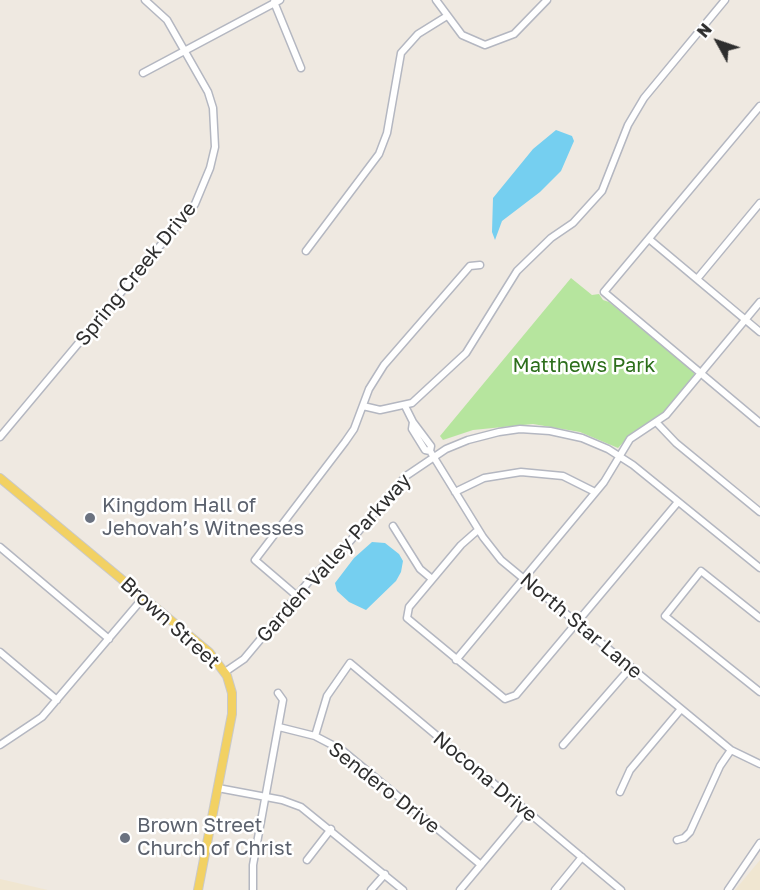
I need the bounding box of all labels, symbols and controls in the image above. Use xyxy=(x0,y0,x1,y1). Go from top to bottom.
north arrow xyxy=(688,12,748,72)
text: N xyxy=(693,19,716,42)
street label: Spring Creek Drive xyxy=(71,197,201,351)
park label: Matthews Park xyxy=(513,354,655,378)
street label: Garden Valley Parkway xyxy=(252,469,416,647)
place label: Kingdom Hall of Jehovah’s Witnesses xyxy=(102,494,304,541)
marker: Kingdom Hall of Jehovah’s Witnesses xyxy=(83,511,97,525)
street label: North Star Lane xyxy=(515,568,647,684)
street label: Brown Street xyxy=(115,572,225,674)
street label: Nocona Drive xyxy=(428,727,542,827)
street label: Sendero Drive xyxy=(324,737,444,839)
place label: Brown Street Church of Christ xyxy=(137,814,293,861)
marker: Brown Street Church of Christ xyxy=(118,831,132,845)

